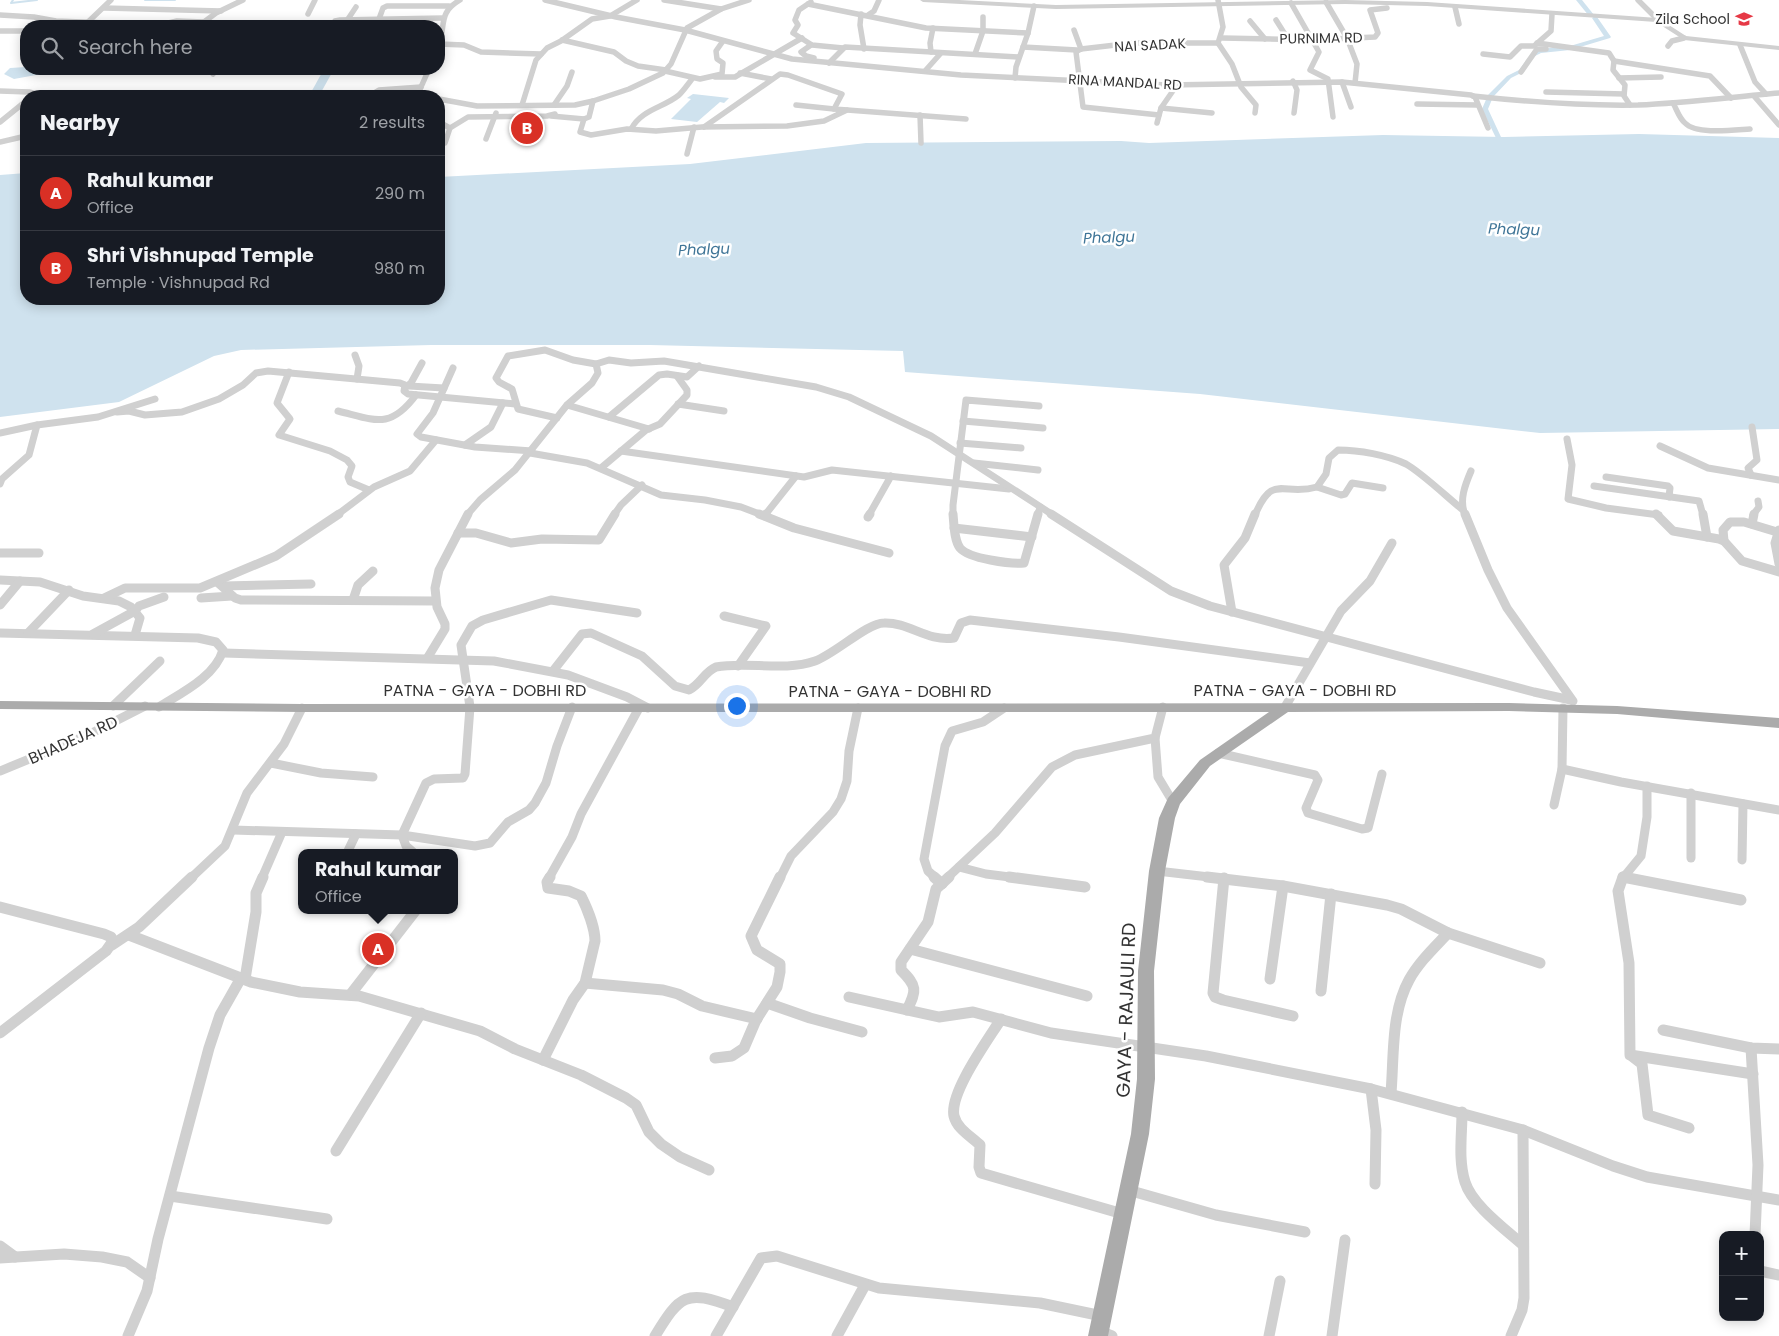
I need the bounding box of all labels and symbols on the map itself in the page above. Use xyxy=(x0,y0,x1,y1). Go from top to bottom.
place label: Zila School xyxy=(1655,9,1730,29)
school or university icon: Zila School xyxy=(1734,9,1754,29)
street label: PURNIMA RD xyxy=(1279,27,1363,49)
street label: NAI SADAK xyxy=(1114,33,1187,57)
street label: RINA MANDAL RD xyxy=(1068,69,1182,95)
pin: B xyxy=(511,109,543,147)
water label: Phalgu xyxy=(1488,218,1541,240)
water label: Phalgu xyxy=(1083,226,1136,248)
water label: Phalgu xyxy=(678,238,731,260)
street label: PATNA - GAYA - DOBHI RD xyxy=(384,679,586,702)
street label: PATNA - GAYA - DOBHI RD xyxy=(1194,679,1396,702)
street label: PATNA - GAYA - DOBHI RD xyxy=(789,680,991,703)
your location xyxy=(724,693,750,719)
street label: BHADEJA RD xyxy=(25,710,121,770)
street label: GAYA - RAJAULI RD xyxy=(1109,922,1143,1098)
pin: A xyxy=(362,930,394,968)

